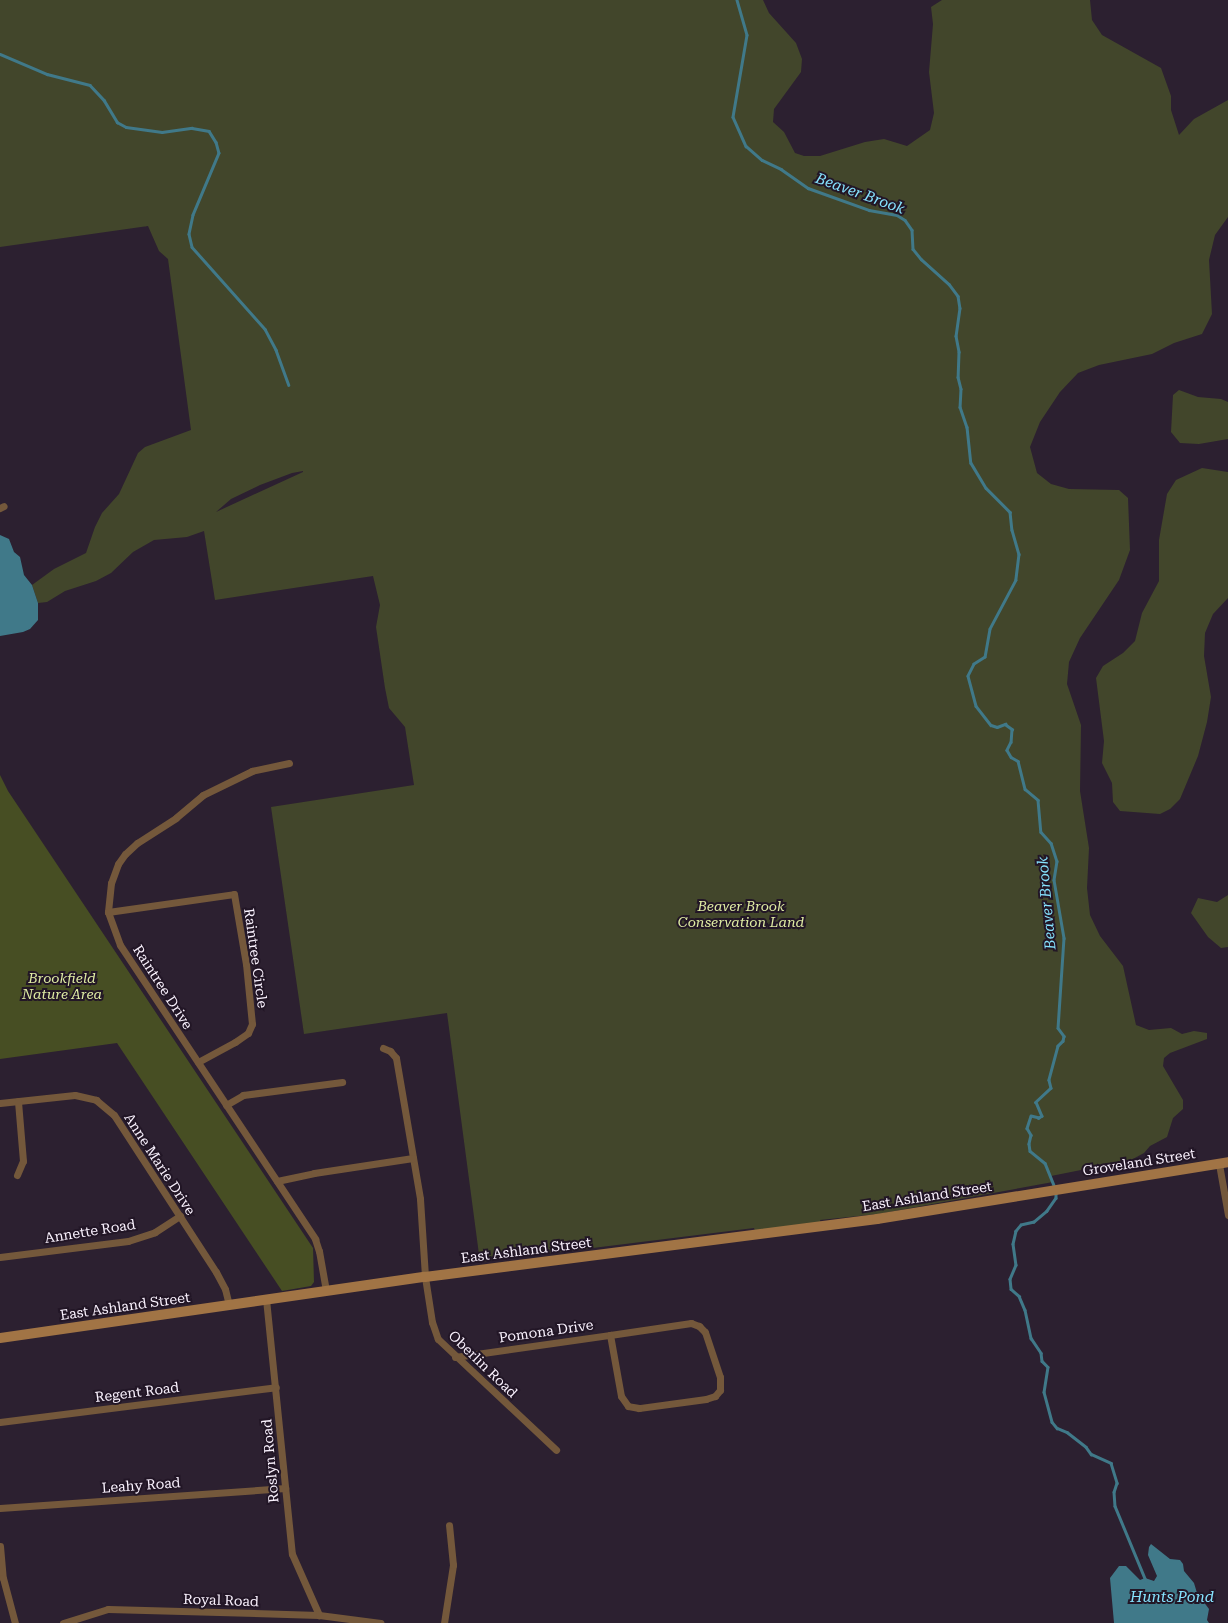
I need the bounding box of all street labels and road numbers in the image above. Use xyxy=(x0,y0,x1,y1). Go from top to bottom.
street label: Raintree Circle xyxy=(241,907,271,1009)
street label: Raintree Drive xyxy=(130,942,196,1032)
street label: Anne Marie Drive xyxy=(121,1110,199,1218)
street label: Groveland Street xyxy=(1081,1145,1197,1179)
street label: East Ashland Street xyxy=(861,1177,993,1215)
street label: Annette Road xyxy=(43,1216,137,1246)
street label: East Ashland Street xyxy=(460,1234,592,1266)
street label: East Ashland Street xyxy=(59,1289,191,1323)
street label: Pomona Drive xyxy=(498,1316,594,1346)
street label: Oberlin Road xyxy=(445,1327,521,1401)
street label: Regent Road xyxy=(94,1379,180,1405)
street label: Roslyn Road xyxy=(258,1418,282,1504)
street label: Leahy Road xyxy=(101,1474,181,1496)
street label: Royal Road xyxy=(183,1590,259,1610)

